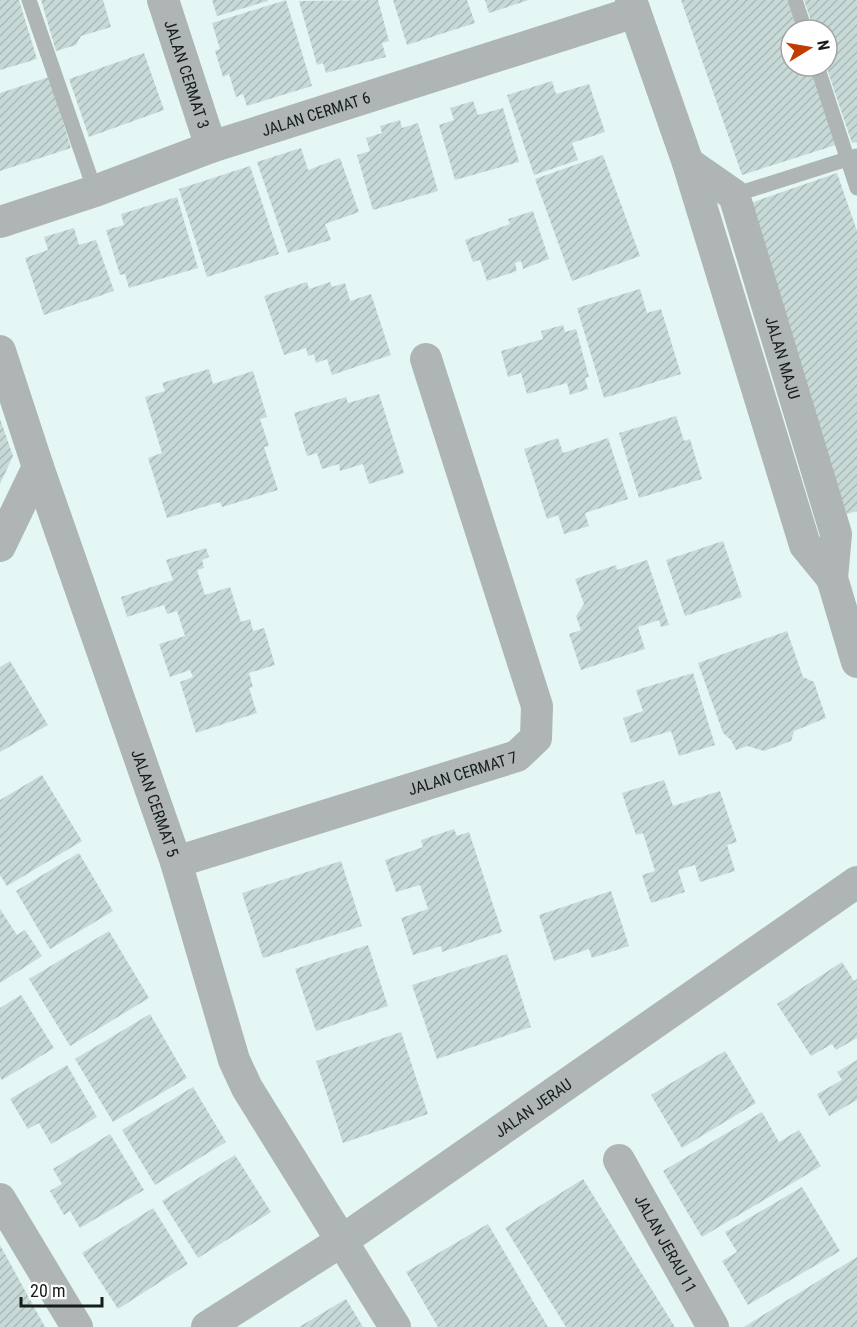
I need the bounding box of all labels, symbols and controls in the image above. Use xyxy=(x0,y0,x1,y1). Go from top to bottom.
street label: JALAN CERMAT 3 xyxy=(161,18,214,131)
north arrow xyxy=(779,18,839,78)
text: N xyxy=(813,39,833,52)
street label: JALAN CERMAT 6 xyxy=(259,87,373,140)
street label: JALAN MAJU xyxy=(762,314,804,401)
street label: JALAN CERMAT 5 xyxy=(128,747,183,860)
street label: JALAN CERMAT 7 xyxy=(406,747,519,799)
street label: JALAN JERAU xyxy=(491,1074,575,1141)
street label: JALAN JERAU 11 xyxy=(631,1191,701,1296)
scale bar xyxy=(21,1270,102,1308)
text: 20 m xyxy=(30,1280,65,1301)

